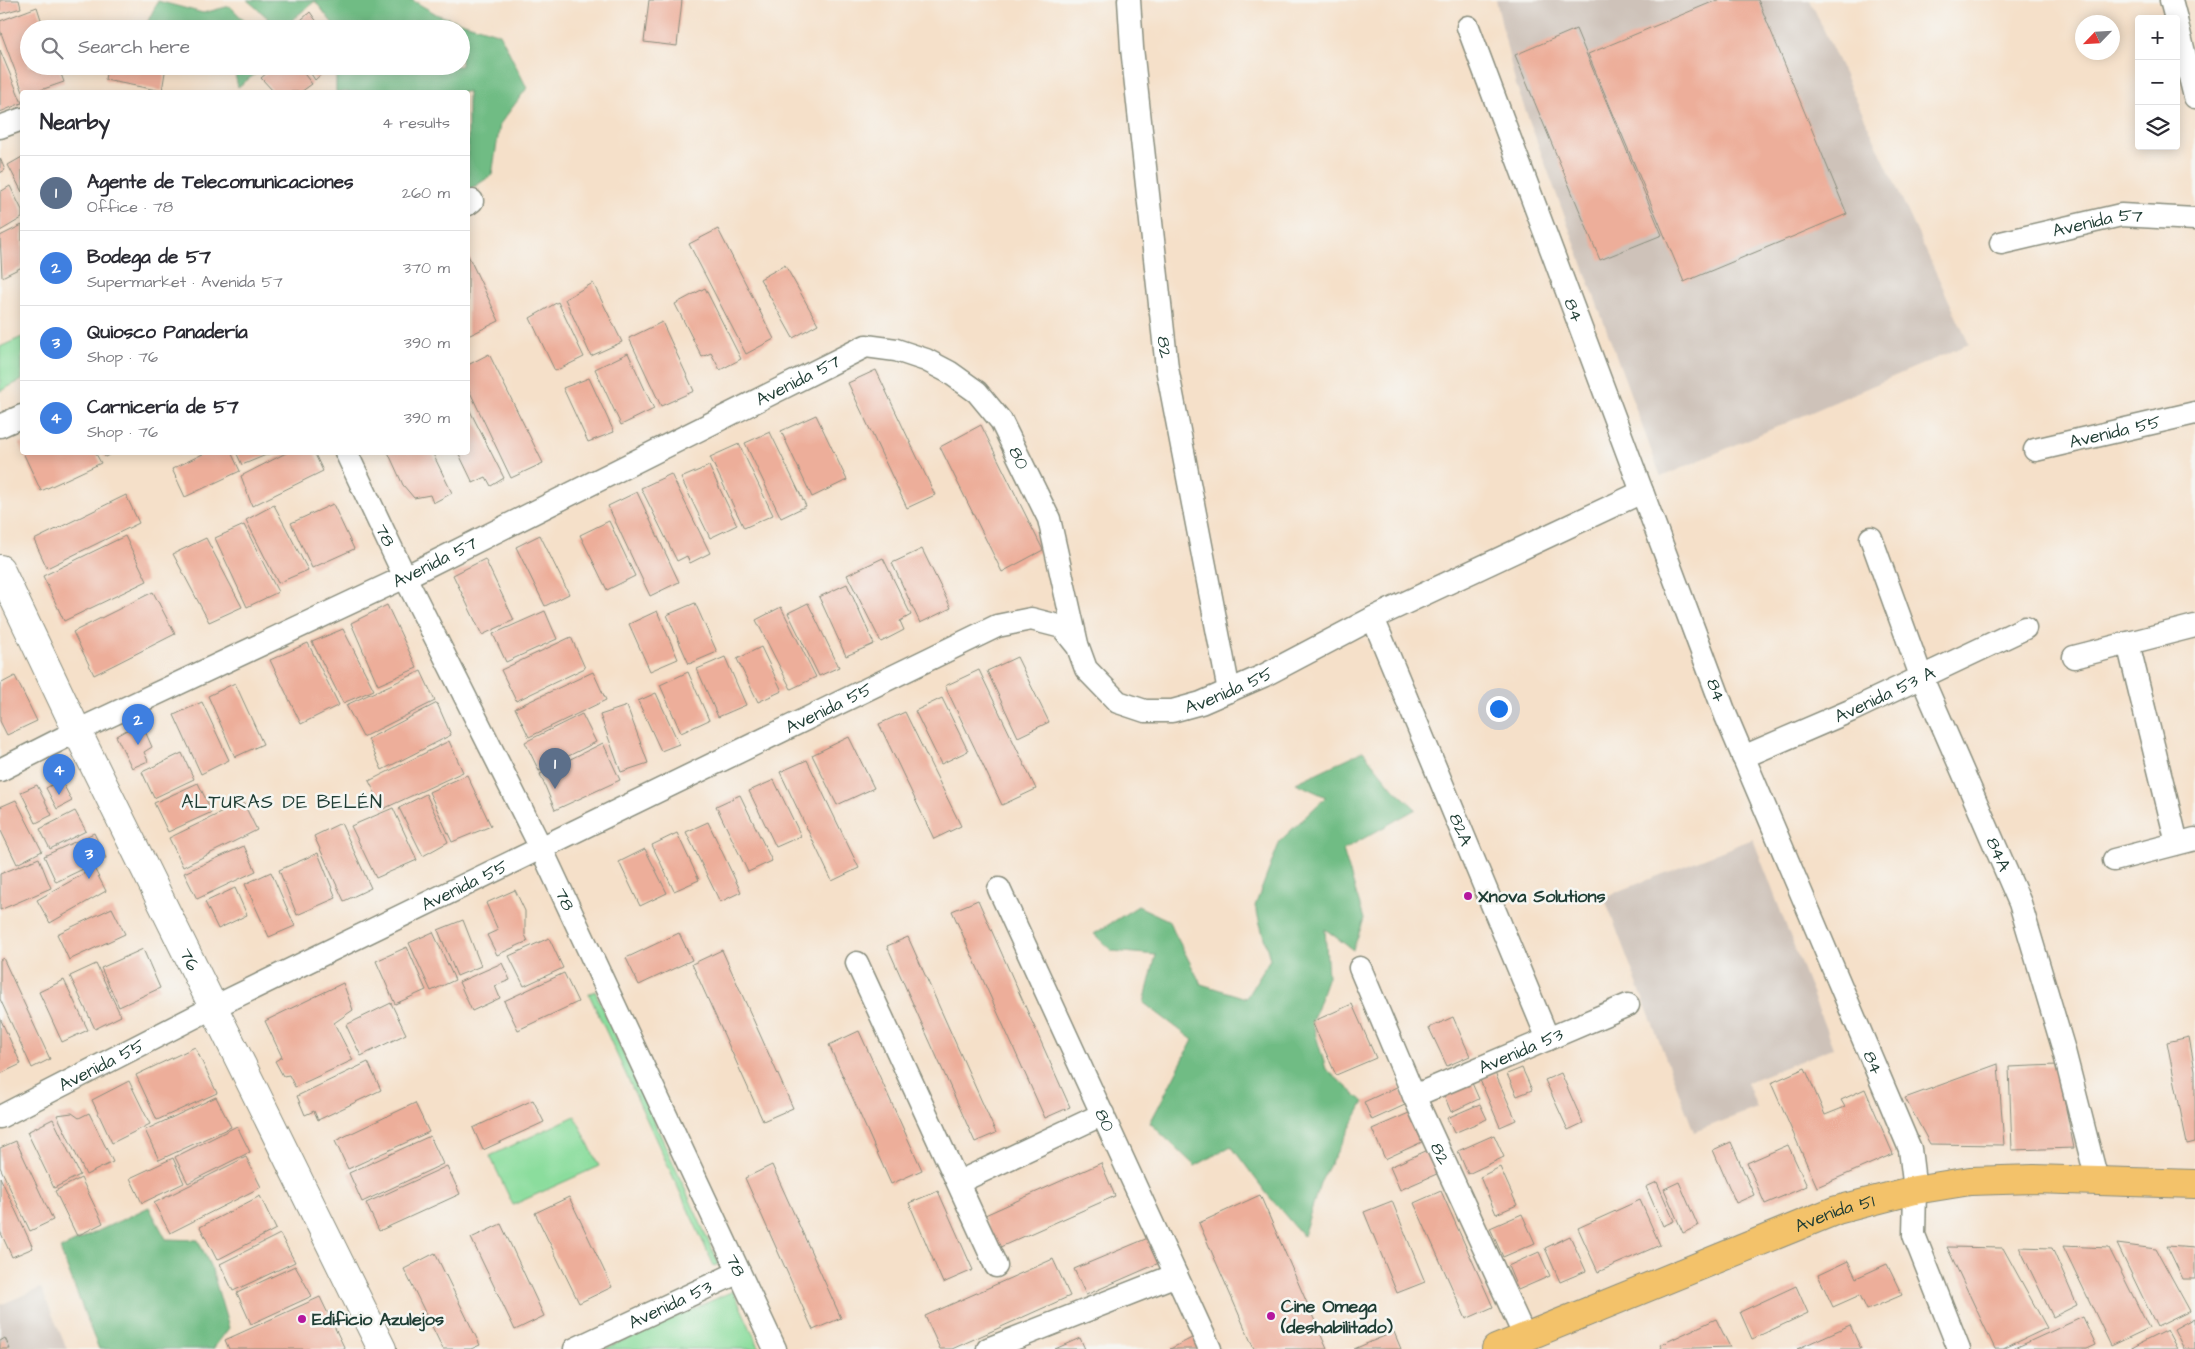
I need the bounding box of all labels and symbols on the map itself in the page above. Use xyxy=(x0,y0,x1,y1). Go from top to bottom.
north arrow xyxy=(2075,15,2120,60)
street label: Avenida 57 xyxy=(2050,202,2143,243)
street label: 84 xyxy=(1558,294,1590,325)
street label: 82 xyxy=(1151,335,1178,360)
street label: Avenida 57 xyxy=(751,348,844,412)
street label: Avenida 55 xyxy=(2067,409,2163,454)
street label: 80 xyxy=(1003,442,1035,473)
street label: 78 xyxy=(369,520,402,551)
street label: Avenida 57 xyxy=(388,530,481,594)
street label: Avenida 55 xyxy=(1182,660,1277,719)
street label: Avenida 53 A xyxy=(1831,660,1940,729)
street label: 84 xyxy=(1700,674,1732,706)
street label: Avenida 55 xyxy=(781,676,876,740)
your location xyxy=(1486,696,1512,722)
pin: 2 xyxy=(122,704,154,745)
pin: 1 xyxy=(539,748,571,789)
pin: 4 xyxy=(43,754,75,795)
district label: ALTURAS DE BELÉN xyxy=(181,789,383,816)
street label: 82A xyxy=(1443,809,1479,850)
street label: 84A xyxy=(1980,833,2017,876)
pin: 3 xyxy=(73,838,105,879)
street label: Avenida 55 xyxy=(417,853,512,917)
street label: 78 xyxy=(549,884,581,915)
place label: Xnova Solutions xyxy=(1478,884,1605,909)
marker: Xnova Solutions xyxy=(1462,890,1474,902)
street label: 76 xyxy=(174,944,206,975)
street label: Avenida 53 xyxy=(1474,1022,1567,1080)
street label: Avenida 55 xyxy=(54,1032,149,1097)
street label: 84 xyxy=(1857,1046,1889,1078)
street label: 80 xyxy=(1089,1104,1121,1136)
street label: 82 xyxy=(1424,1138,1457,1169)
street label: Avenida 51 xyxy=(1791,1188,1877,1238)
street label: 78 xyxy=(720,1250,752,1281)
street label: Avenida 53 xyxy=(624,1274,716,1335)
place label: Cine Omega (deshabilitado) xyxy=(1280,1294,1394,1340)
place label: Edificio Azulejos xyxy=(312,1307,444,1332)
marker: Cine Omega (deshabilitado) xyxy=(1265,1310,1277,1322)
marker: Edificio Azulejos xyxy=(296,1313,308,1325)

